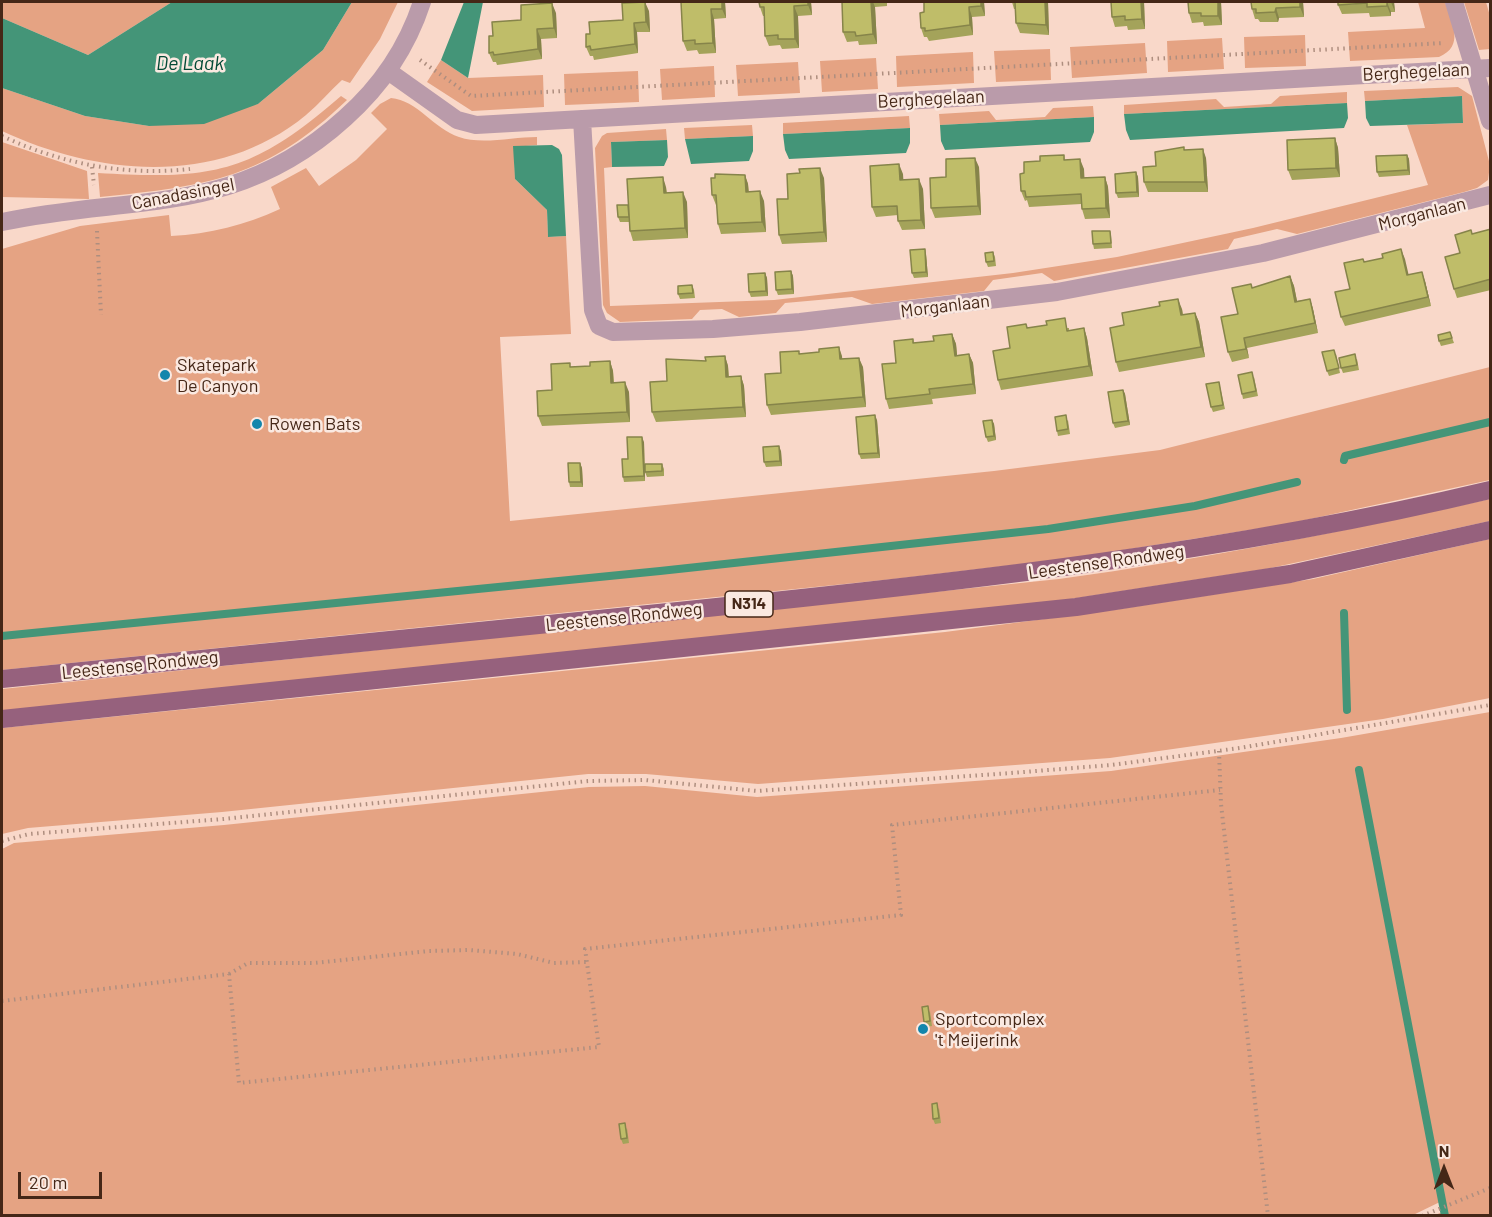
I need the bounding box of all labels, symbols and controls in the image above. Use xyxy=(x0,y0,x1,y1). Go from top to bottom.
water label: De Laak xyxy=(156,51,224,75)
street label: Berghegelaan xyxy=(1362,58,1470,86)
street label: Berghegelaan xyxy=(877,85,985,113)
street label: Canadasingel xyxy=(130,173,236,215)
street label: Morganlaan xyxy=(1376,193,1468,235)
street label: Morganlaan xyxy=(899,290,991,322)
place label: Skatepark De Canyon xyxy=(177,354,258,397)
marker: Skatepark De Canyon xyxy=(158,368,172,382)
place label: Rowen Bats xyxy=(269,413,360,435)
marker: Rowen Bats xyxy=(250,417,264,431)
street label: Leestense Rondweg xyxy=(1027,540,1185,584)
road number: N314 xyxy=(725,591,773,617)
street label: Leestense Rondweg xyxy=(545,598,703,636)
street label: Leestense Rondweg xyxy=(61,646,219,684)
place label: Sportcomplex 't Meijerink xyxy=(935,1008,1044,1050)
marker: Sportcomplex 't Meijerink xyxy=(916,1022,930,1036)
north arrow xyxy=(1414,1139,1474,1199)
text: N xyxy=(1439,1141,1449,1160)
scale bar xyxy=(21,1160,105,1198)
text: 20 m xyxy=(29,1171,67,1193)

